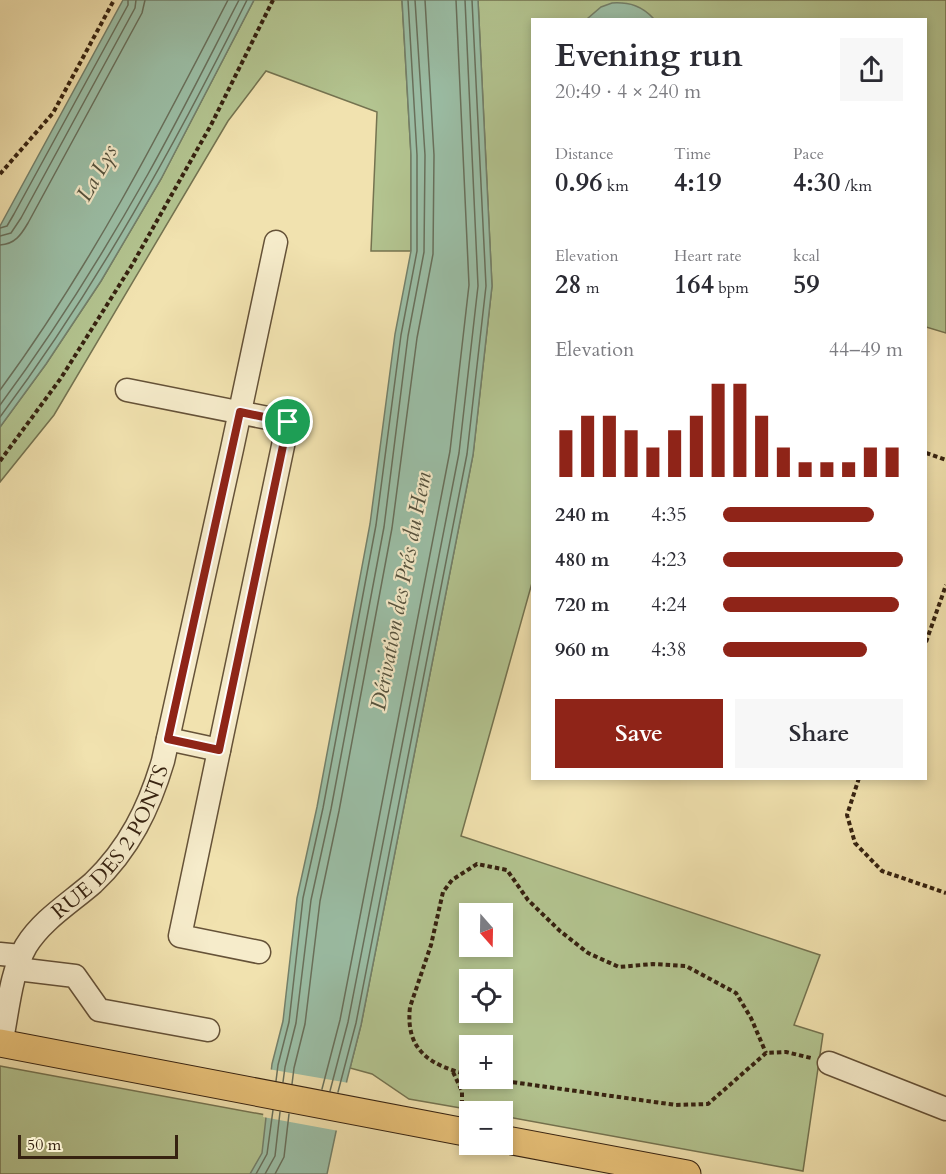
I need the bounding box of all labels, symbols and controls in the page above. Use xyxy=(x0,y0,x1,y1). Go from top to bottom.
text: Evening run xyxy=(555,33,743,78)
button: share xyxy=(840,38,903,101)
text: 20:49 · 4 × 240 m xyxy=(555,78,701,105)
water label: La Lys xyxy=(69,139,125,207)
text: Distance xyxy=(555,143,613,165)
text: Time xyxy=(674,143,711,165)
text: Pace xyxy=(793,143,824,165)
text: 0.96 xyxy=(555,165,603,200)
text: 4:19 xyxy=(674,165,722,200)
text: 4:30 xyxy=(793,165,841,200)
text: km xyxy=(603,175,629,197)
text: /km xyxy=(841,175,872,197)
text: Elevation xyxy=(555,245,619,267)
text: Heart rate xyxy=(674,245,742,267)
text: kcal xyxy=(793,245,820,267)
text: 28 xyxy=(555,267,582,302)
text: 164 xyxy=(674,267,714,302)
text: 59 xyxy=(793,267,820,302)
text: m xyxy=(582,277,599,299)
text: bpm xyxy=(714,277,749,299)
text: Elevation xyxy=(555,336,634,363)
text: 44–49 m xyxy=(829,336,903,363)
pin xyxy=(262,396,313,447)
icon: arrive xyxy=(271,405,304,438)
water label: Dérivation des Prés du Hem xyxy=(363,469,439,713)
text: 240 m xyxy=(555,501,610,528)
text: 4:35 xyxy=(651,501,687,528)
text: 480 m xyxy=(555,546,610,573)
text: 4:23 xyxy=(651,546,687,573)
text: 720 m xyxy=(555,591,610,618)
text: 4:24 xyxy=(651,591,687,618)
text: 960 m xyxy=(555,636,610,663)
text: 4:38 xyxy=(651,636,687,663)
button: Save xyxy=(555,699,723,768)
button: Share xyxy=(735,699,903,768)
street label: RUE DES 2 PONTS xyxy=(45,761,175,925)
north arrow xyxy=(459,903,513,957)
map controls xyxy=(459,903,513,1155)
button: locate xyxy=(459,969,513,1023)
button: + xyxy=(459,1035,513,1089)
button: − xyxy=(459,1101,513,1155)
scale bar xyxy=(18,1132,178,1160)
text: 50 m xyxy=(27,1134,61,1156)

